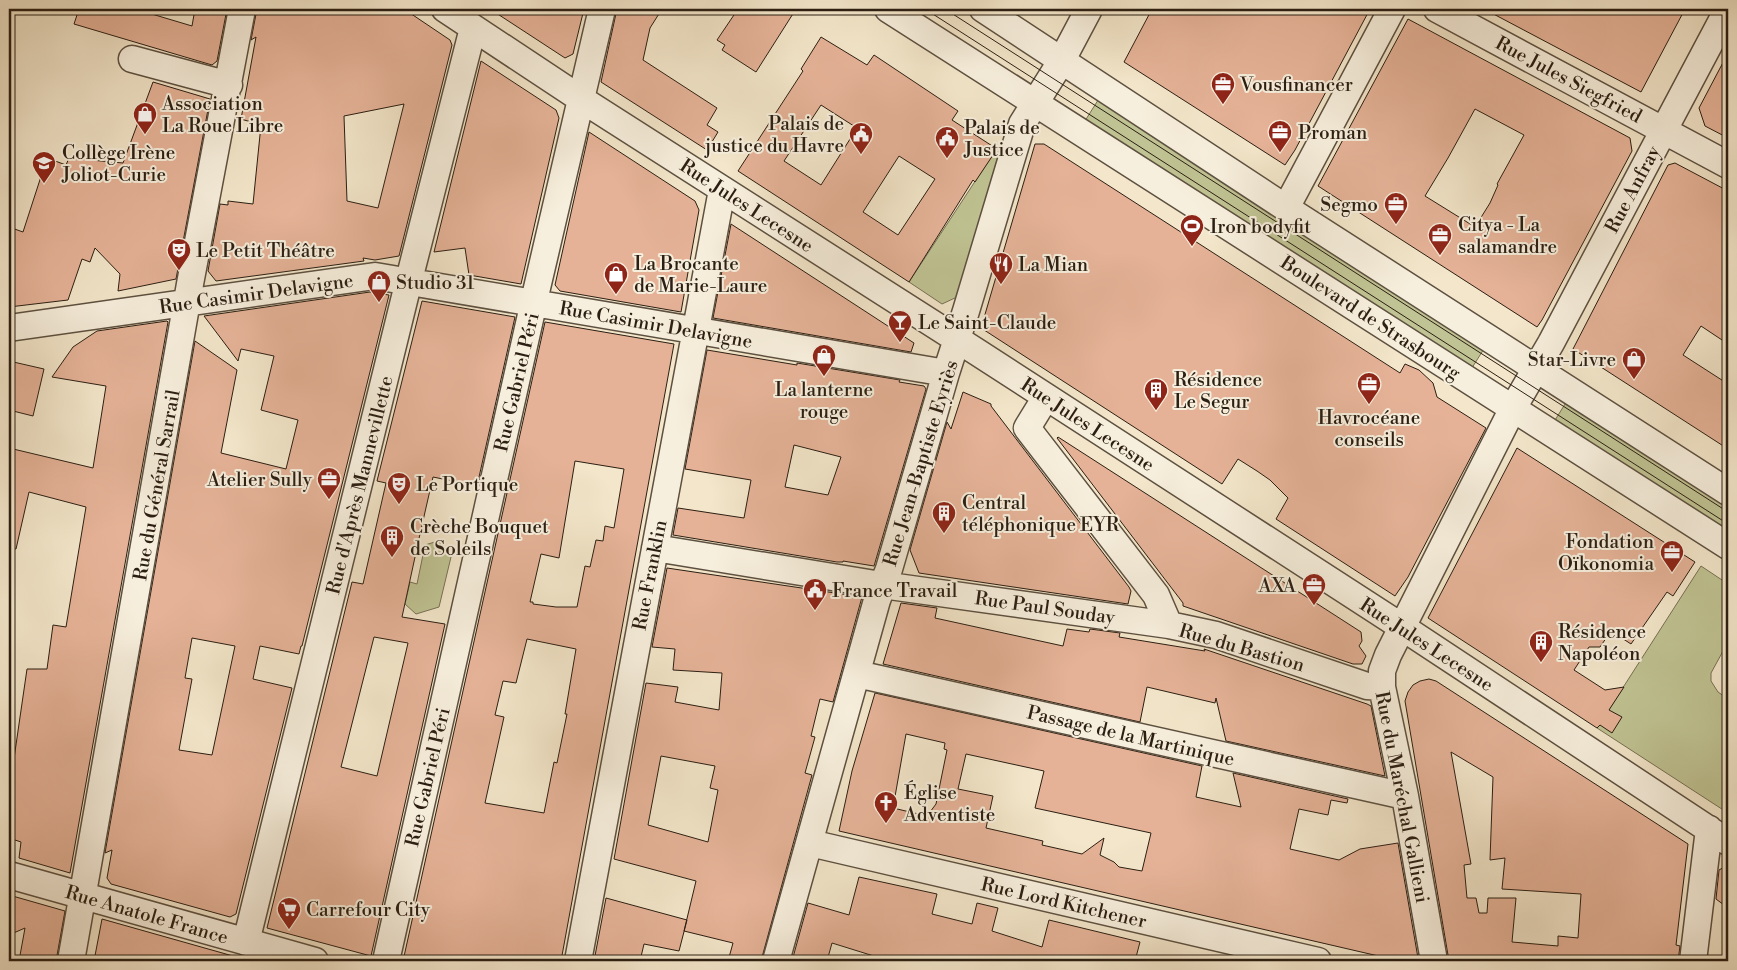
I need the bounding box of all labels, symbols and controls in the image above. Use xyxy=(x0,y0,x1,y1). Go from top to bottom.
street label: Rue Jules Siegfried xyxy=(1491,31,1646,129)
office icon: Vousfinancer xyxy=(1210,71,1236,105)
place label: Vousfinancer xyxy=(1239,73,1353,97)
place label: Association La Roue Libre xyxy=(161,92,283,138)
shop icon: Association La Roue Libre xyxy=(132,101,158,135)
place label: Palais de justice du Havre xyxy=(704,112,844,158)
place label: Palais de Justice xyxy=(963,116,1040,162)
office icon: Proman xyxy=(1267,119,1293,153)
public building icon: Palais de justice du Havre xyxy=(848,121,874,155)
place label: Proman xyxy=(1298,121,1367,145)
public building icon: Palais de Justice xyxy=(934,125,960,159)
place label: Collège Irène Joliot-Curie xyxy=(61,141,175,187)
street label: Rue Anfray xyxy=(1600,141,1666,237)
school or university icon: Collège Irène Joliot-Curie xyxy=(31,150,57,184)
street label: Rue Jules Lecesne xyxy=(675,154,818,258)
office icon: Segmo xyxy=(1383,191,1409,225)
place label: Segmo xyxy=(1320,193,1378,217)
sports icon: Iron bodyfit xyxy=(1179,213,1205,247)
place label: Citya - La salamandre xyxy=(1458,213,1557,259)
place label: Iron bodyfit xyxy=(1210,215,1311,239)
office icon: Citya - La salamandre xyxy=(1427,222,1453,256)
theatre icon: Le Petit Théâtre xyxy=(166,237,192,271)
place label: Le Petit Théâtre xyxy=(196,239,335,263)
street label: Boulevard de Strasbourg xyxy=(1275,250,1465,385)
restaurant icon: La Mian xyxy=(988,251,1014,285)
place label: La Brocante de Marie-Laure xyxy=(634,252,767,298)
place label: La Mian xyxy=(1018,253,1088,277)
shop icon: La Brocante de Marie-Laure xyxy=(603,261,629,295)
street label: Rue Casimir Delavigne xyxy=(158,268,355,319)
shop icon: Studio 31 xyxy=(366,269,392,303)
place label: Studio 31 xyxy=(396,271,474,295)
street label: Rue Casimir Delavigne xyxy=(557,296,754,354)
bar icon: Le Saint-Claude xyxy=(887,309,913,343)
street label: Rue Gabriel Péri xyxy=(489,310,545,454)
place label: Le Saint-Claude xyxy=(918,311,1056,335)
shop icon: La lanterne rouge xyxy=(811,343,837,377)
shop icon: Star-Livre xyxy=(1621,346,1647,380)
place label: Star-Livre xyxy=(1528,348,1616,372)
street label: Rue Jean-Baptiste Eyriès xyxy=(878,357,964,569)
place label: Résidence Le Segur xyxy=(1174,368,1262,414)
office icon: Havrocéane conseils xyxy=(1356,371,1382,405)
street label: Rue d'Après Mannevillette xyxy=(321,373,399,597)
street label: Rue Jules Lecesne xyxy=(1016,373,1159,477)
building icon: Résidence Le Segur xyxy=(1143,377,1169,411)
place label: La lanterne rouge xyxy=(775,378,873,424)
street label: Rue du Général Sarrail xyxy=(128,387,186,583)
place label: Havrocéane conseils xyxy=(1318,406,1420,452)
office icon: Atelier Sully xyxy=(316,466,342,500)
place label: Atelier Sully xyxy=(206,468,313,492)
theatre icon: Le Portique xyxy=(386,471,412,505)
place label: Le Portique xyxy=(416,473,518,497)
place label: Central téléphonique EYR xyxy=(962,491,1120,537)
building icon: Central téléphonique EYR xyxy=(931,500,957,534)
place label: Crèche Bouquet de Soleils xyxy=(410,515,549,561)
street label: Rue Franklin xyxy=(628,518,672,632)
building icon: Crèche Bouquet de Soleils xyxy=(379,524,405,558)
place label: Fondation Oïkonomia xyxy=(1558,530,1654,576)
office icon: Fondation Oïkonomia xyxy=(1659,539,1685,573)
office icon: AXA xyxy=(1301,572,1327,606)
place label: AXA xyxy=(1257,574,1297,598)
public building icon: France Travail xyxy=(802,577,828,611)
place label: France Travail xyxy=(832,579,958,603)
street label: Rue Paul Souday xyxy=(973,586,1117,630)
street label: Rue Jules Lecesne xyxy=(1355,593,1498,697)
street label: Rue du Bastion xyxy=(1176,619,1307,677)
place label: Résidence Napoléon xyxy=(1558,620,1646,666)
building icon: Résidence Napoléon xyxy=(1528,629,1554,663)
street label: Rue du Maréchal Gallieni xyxy=(1370,689,1434,905)
street label: Passage de la Martinique xyxy=(1025,700,1237,772)
street label: Rue Gabriel Péri xyxy=(400,705,456,849)
place label: Église Adventiste xyxy=(903,780,995,827)
church icon: Église Adventiste xyxy=(873,790,899,824)
street label: Rue Lord Kitchener xyxy=(979,872,1149,934)
street label: Rue Anatole France xyxy=(63,880,231,950)
supermarket icon: Carrefour City xyxy=(276,896,302,930)
place label: Carrefour City xyxy=(306,898,431,922)

